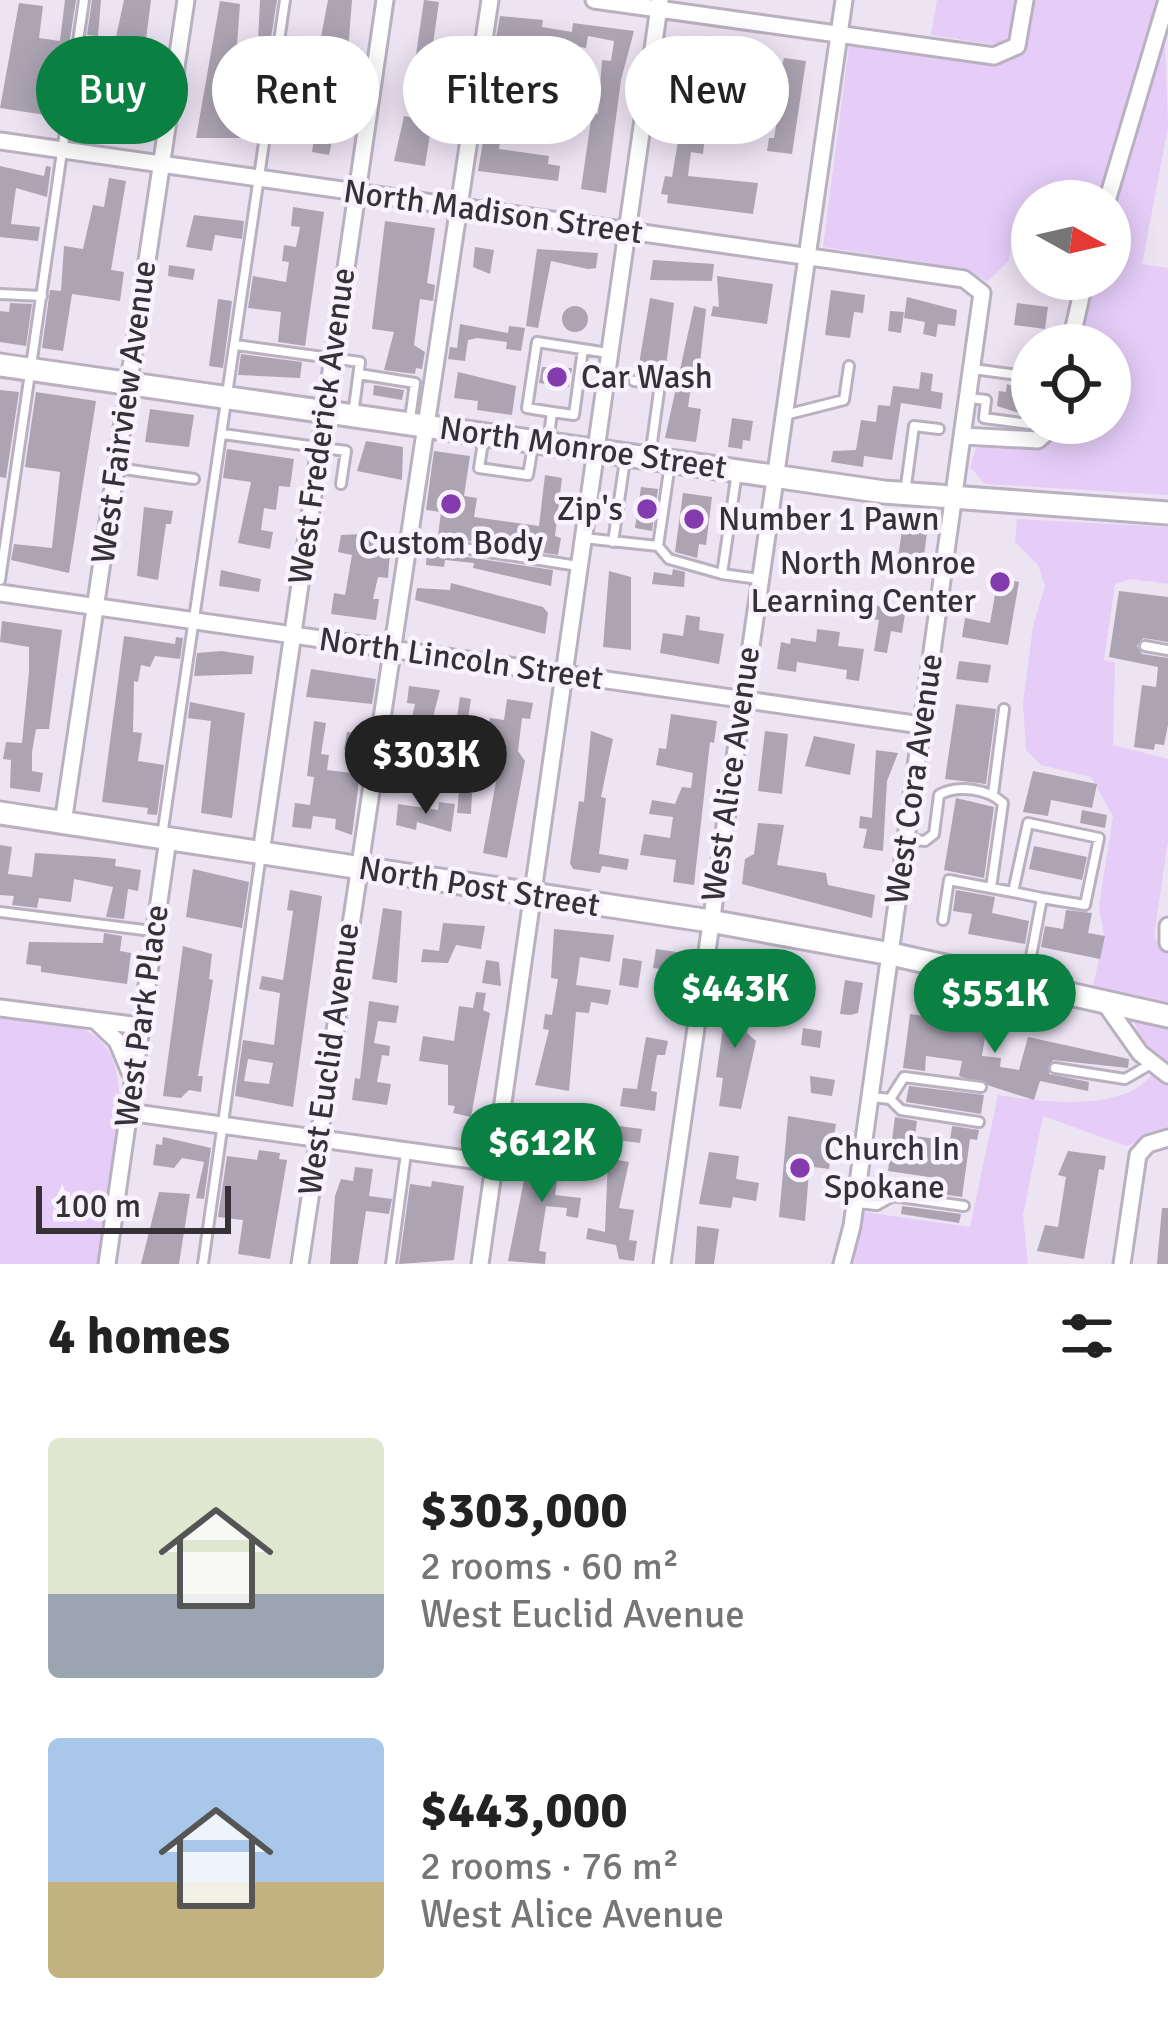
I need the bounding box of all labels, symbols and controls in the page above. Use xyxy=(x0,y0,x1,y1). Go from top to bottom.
chip: Buy xyxy=(36,36,188,144)
chip: Rent xyxy=(212,36,379,144)
chip: Filters xyxy=(403,36,601,144)
chip: New xyxy=(625,36,789,144)
street label: North Madison Street xyxy=(341,171,645,253)
north arrow xyxy=(1011,180,1131,300)
map controls xyxy=(1011,180,1131,444)
street label: West Fairview Avenue xyxy=(82,258,166,566)
street label: West Frederick Avenue xyxy=(279,265,365,587)
button: locate xyxy=(1011,324,1131,444)
place label: Car Wash xyxy=(581,357,713,398)
marker: Car Wash xyxy=(544,364,570,390)
street label: North Monroe Street xyxy=(437,408,729,488)
place label: Zip's xyxy=(557,489,623,530)
marker: Custom Body xyxy=(438,491,464,517)
marker: Zip's xyxy=(634,496,660,522)
place label: Number 1 Pawn xyxy=(718,499,939,540)
marker: Number 1 Pawn xyxy=(681,506,707,532)
place label: Custom Body xyxy=(359,523,544,564)
place label: North Monroe Learning Center xyxy=(750,543,976,622)
marker: North Monroe Learning Center xyxy=(987,569,1013,595)
street label: North Lincoln Street xyxy=(316,619,606,699)
street label: West Alice Avenue xyxy=(693,644,769,904)
street label: West Cora Avenue xyxy=(876,651,952,907)
pin: $303K xyxy=(342,715,510,817)
text: $303K xyxy=(372,730,480,778)
street label: North Post Street xyxy=(356,848,602,926)
street label: West Park Place xyxy=(106,902,178,1130)
street label: West Euclid Avenue xyxy=(290,920,368,1198)
pin: $443K xyxy=(651,949,819,1051)
pin: $551K xyxy=(911,954,1079,1056)
text: $443K xyxy=(681,964,789,1012)
text: $551K xyxy=(941,969,1049,1017)
pin: $612K xyxy=(458,1103,626,1205)
text: $612K xyxy=(488,1118,596,1166)
place label: Church In Spokane xyxy=(824,1129,960,1208)
marker: Church In Spokane xyxy=(787,1155,813,1181)
scale bar xyxy=(36,1180,231,1233)
text: 100 m xyxy=(54,1186,141,1227)
icon: filters xyxy=(1054,1303,1120,1369)
text: 4 homes xyxy=(48,1305,230,1368)
text: $303,000 xyxy=(420,1479,628,1542)
icon: home xyxy=(144,1486,288,1630)
text: 2 rooms · 60 m² xyxy=(420,1542,679,1590)
text: West Euclid Avenue xyxy=(420,1590,745,1638)
text: $443,000 xyxy=(420,1779,628,1842)
icon: home xyxy=(144,1786,288,1930)
text: 2 rooms · 76 m² xyxy=(420,1842,679,1890)
text: West Alice Avenue xyxy=(420,1890,724,1938)

